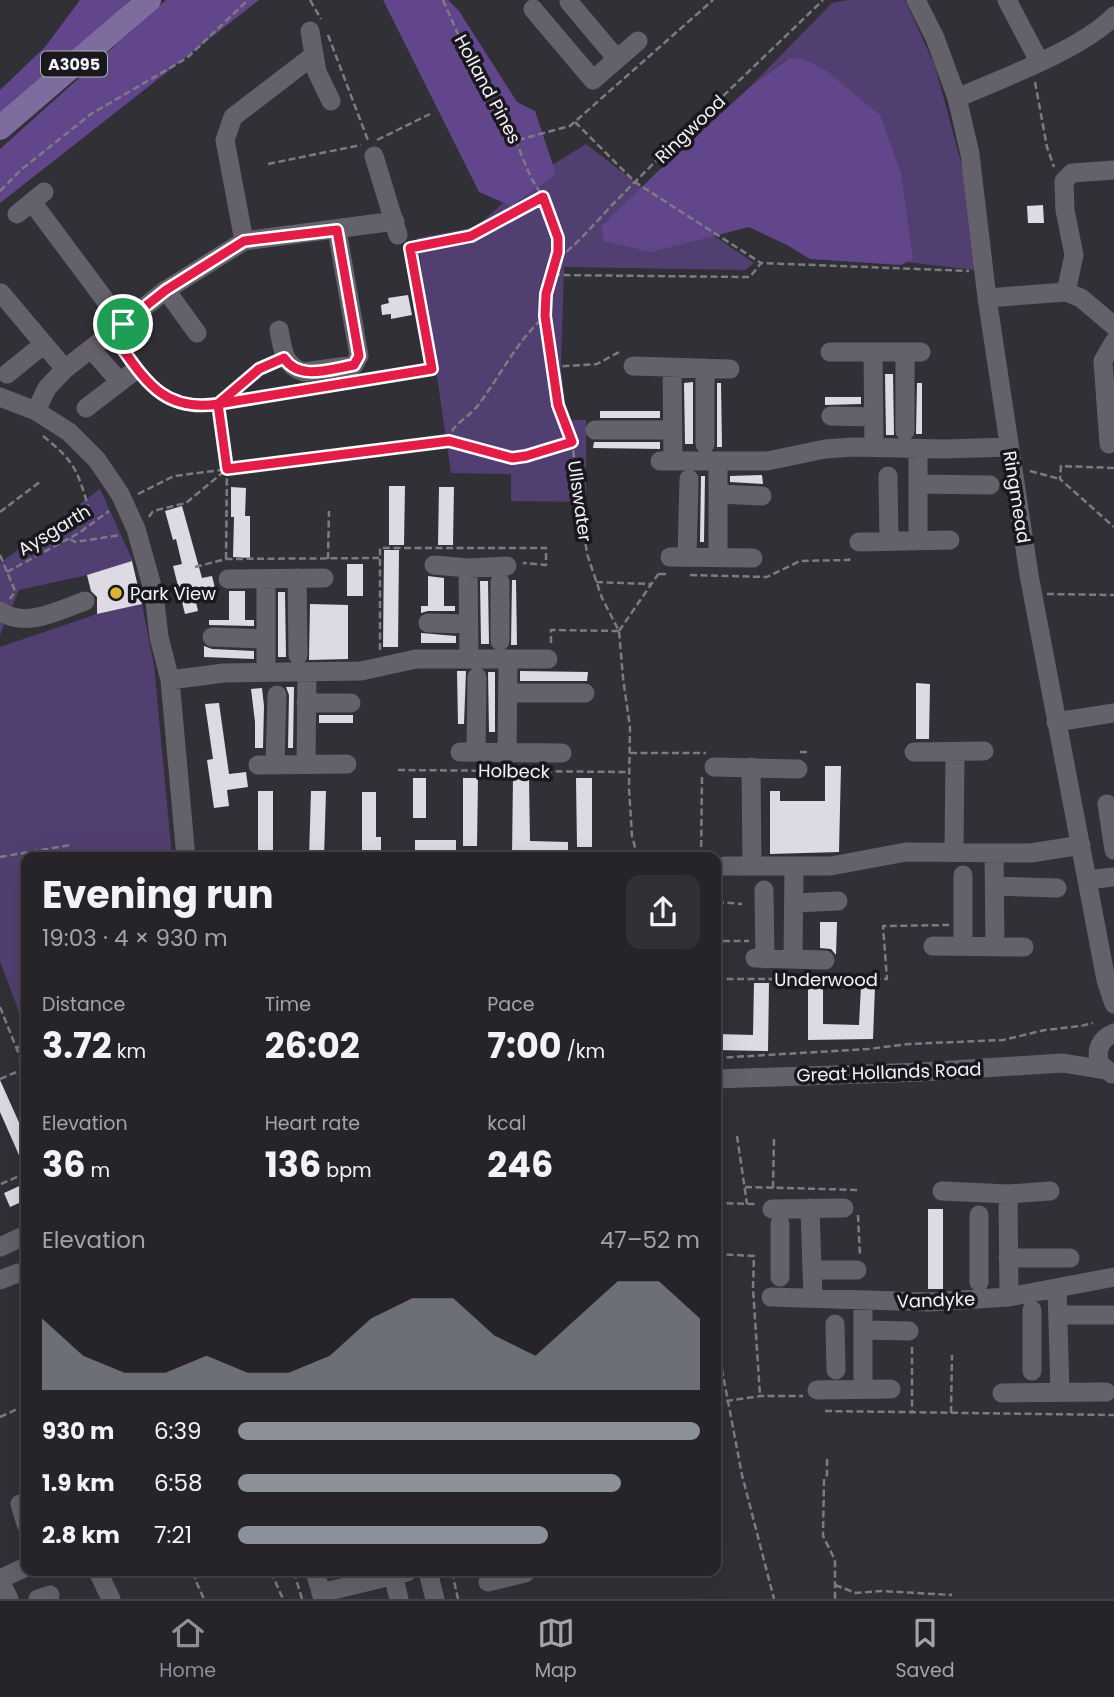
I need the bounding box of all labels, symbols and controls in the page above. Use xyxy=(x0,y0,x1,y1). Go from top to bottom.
street label: Holland Pines xyxy=(449,30,527,148)
road number: A3095 xyxy=(41,52,107,76)
street label: Ringwood xyxy=(649,89,731,169)
pin xyxy=(93,294,153,354)
icon: arrive xyxy=(104,305,142,343)
street label: Ringmead xyxy=(997,449,1037,545)
street label: Ullswater xyxy=(562,459,598,543)
street label: Aysgarth xyxy=(13,498,95,562)
place label: Park View xyxy=(130,581,216,606)
marker: Park View xyxy=(108,585,124,601)
street label: Holbeck xyxy=(478,758,551,784)
text: Evening run xyxy=(42,868,274,921)
button: share xyxy=(626,875,700,949)
text: 19:03 · 4 × 930 m xyxy=(42,922,228,954)
street label: Underwood xyxy=(774,967,878,992)
text: Distance xyxy=(42,991,125,1018)
text: Time xyxy=(265,991,311,1018)
text: Pace xyxy=(487,991,535,1018)
text: 3.72 xyxy=(42,1021,112,1070)
text: 26:02 xyxy=(265,1021,360,1070)
text: 7:00 xyxy=(487,1021,562,1070)
text: km xyxy=(112,1038,146,1065)
text: /km xyxy=(562,1038,605,1065)
street label: Great Hollands Road xyxy=(796,1056,982,1088)
text: Elevation xyxy=(42,1110,128,1137)
text: Heart rate xyxy=(265,1110,360,1137)
text: kcal xyxy=(487,1110,526,1137)
text: 36 xyxy=(42,1140,85,1189)
text: 136 xyxy=(265,1140,321,1189)
text: 246 xyxy=(487,1140,553,1189)
text: m xyxy=(85,1157,110,1184)
text: bpm xyxy=(321,1157,372,1184)
text: Elevation xyxy=(42,1224,146,1256)
text: 47–52 m xyxy=(600,1224,700,1256)
street label: Vandyke xyxy=(896,1286,976,1314)
text: 930 m xyxy=(42,1415,114,1447)
text: 6:39 xyxy=(154,1415,202,1447)
text: 1.9 km xyxy=(42,1467,115,1499)
text: 6:58 xyxy=(154,1467,202,1499)
text: 2.8 km xyxy=(42,1519,120,1551)
text: 7:21 xyxy=(154,1519,192,1551)
tab: Home xyxy=(159,1614,216,1685)
tab: Map xyxy=(535,1614,577,1685)
tab: Saved xyxy=(895,1614,955,1685)

